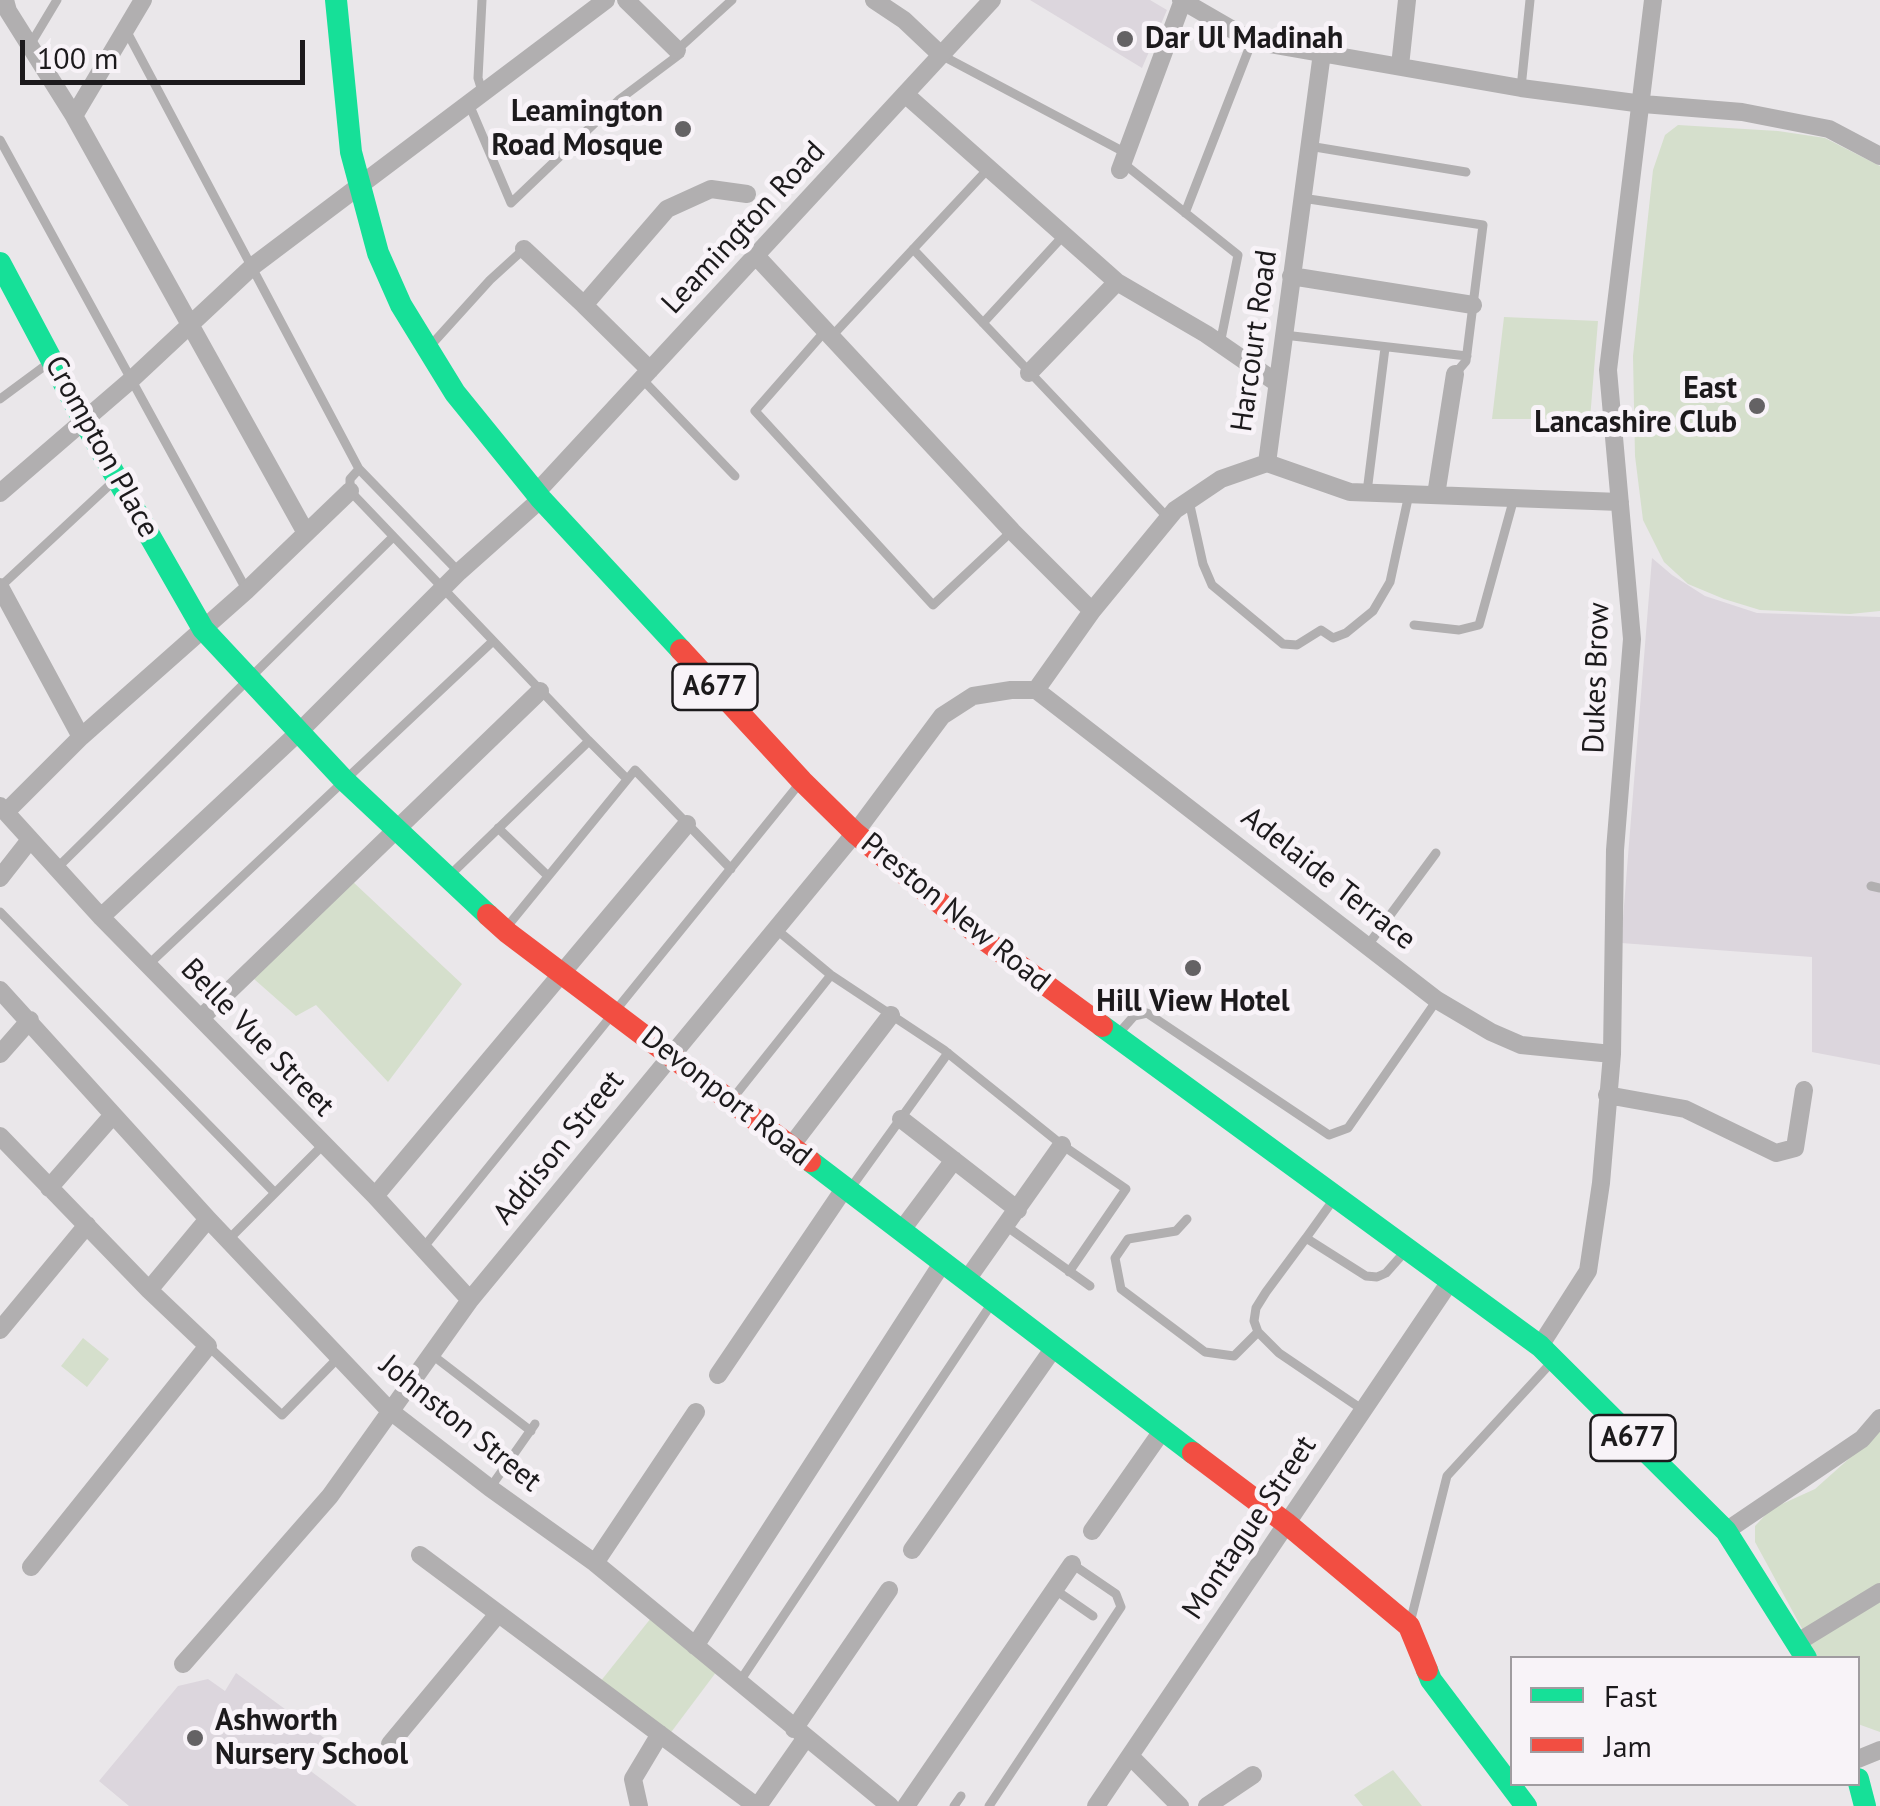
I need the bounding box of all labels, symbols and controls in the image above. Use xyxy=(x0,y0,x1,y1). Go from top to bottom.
scale bar xyxy=(25,20,310,82)
place label: Dar Ul Madinah xyxy=(1145,21,1343,57)
marker: Dar Ul Madinah xyxy=(1114,28,1136,50)
text: 100 m xyxy=(37,38,118,77)
place label: Leamington Road Mosque xyxy=(491,94,663,164)
marker: Leamington Road Mosque xyxy=(672,118,694,140)
street label: Leamington Road xyxy=(655,134,833,322)
street label: Harcourt Road xyxy=(1224,248,1286,434)
street label: Crompton Place xyxy=(36,350,166,544)
place label: East Lancashire Club xyxy=(1534,371,1737,442)
marker: East Lancashire Club xyxy=(1746,395,1768,417)
street label: Dukes Brow xyxy=(1576,602,1618,754)
road number: A677 xyxy=(672,664,758,710)
street label: Adelaide Terrace xyxy=(1234,800,1422,958)
street label: Preston New Road xyxy=(853,826,1057,1000)
street label: Belle Vue Street xyxy=(173,952,341,1124)
marker: Hill View Hotel xyxy=(1182,957,1204,979)
place label: Hill View Hotel xyxy=(1096,984,1290,1020)
street label: Devonport Road xyxy=(634,1019,818,1175)
street label: Addison Street xyxy=(486,1064,632,1232)
street label: Johnston Street xyxy=(372,1348,548,1500)
road number: A677 xyxy=(1590,1415,1676,1461)
street label: Montague Street xyxy=(1175,1429,1325,1627)
legend xyxy=(1510,1656,1860,1786)
text: Fast xyxy=(1604,1676,1657,1715)
place label: Ashworth Nursery School xyxy=(215,1703,408,1774)
text: Jam xyxy=(1604,1726,1652,1765)
marker: Ashworth Nursery School xyxy=(184,1727,206,1749)

